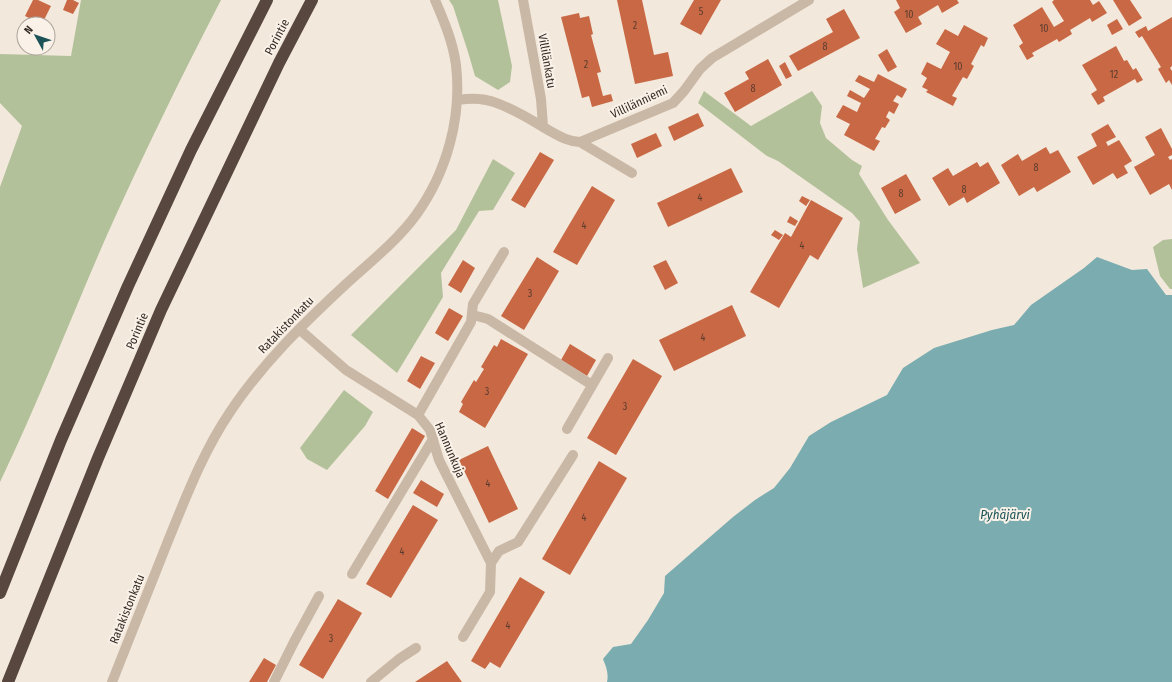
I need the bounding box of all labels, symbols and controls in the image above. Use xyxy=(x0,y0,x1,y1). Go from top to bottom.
house number: 5 xyxy=(699,6,704,18)
house number: 10 xyxy=(904,9,914,21)
north arrow xyxy=(16,16,56,56)
street label: Porintie xyxy=(262,17,292,57)
house number: 2 xyxy=(633,20,638,32)
text: N xyxy=(22,23,36,37)
house number: 10 xyxy=(1039,23,1049,35)
street label: Villilänkatu xyxy=(535,33,559,89)
house number: 8 xyxy=(823,41,828,53)
house number: 2 xyxy=(584,59,589,71)
house number: 10 xyxy=(953,61,963,73)
house number: 12 xyxy=(1110,69,1119,81)
street label: Villilänniemi xyxy=(608,83,670,121)
house number: 8 xyxy=(751,83,756,95)
house number: 8 xyxy=(1034,162,1039,174)
house number: 8 xyxy=(962,184,967,196)
house number: 8 xyxy=(899,188,904,200)
house number: 4 xyxy=(698,192,703,204)
house number: 4 xyxy=(582,220,587,232)
house number: 4 xyxy=(800,240,805,252)
house number: 3 xyxy=(528,288,533,300)
street label: Ratakistonkatu xyxy=(255,294,317,356)
street label: Porintie xyxy=(123,310,151,352)
house number: 4 xyxy=(701,332,706,344)
house number: 3 xyxy=(485,386,490,398)
house number: 3 xyxy=(623,401,628,413)
street label: Hannunkuja xyxy=(432,420,468,480)
house number: 4 xyxy=(486,478,491,490)
water label: Pyhäjärvi xyxy=(980,507,1030,522)
house number: 4 xyxy=(582,512,587,524)
house number: 4 xyxy=(400,546,405,558)
street label: Ratakistonkatu xyxy=(107,572,147,646)
house number: 4 xyxy=(506,620,511,632)
house number: 3 xyxy=(329,633,334,645)

